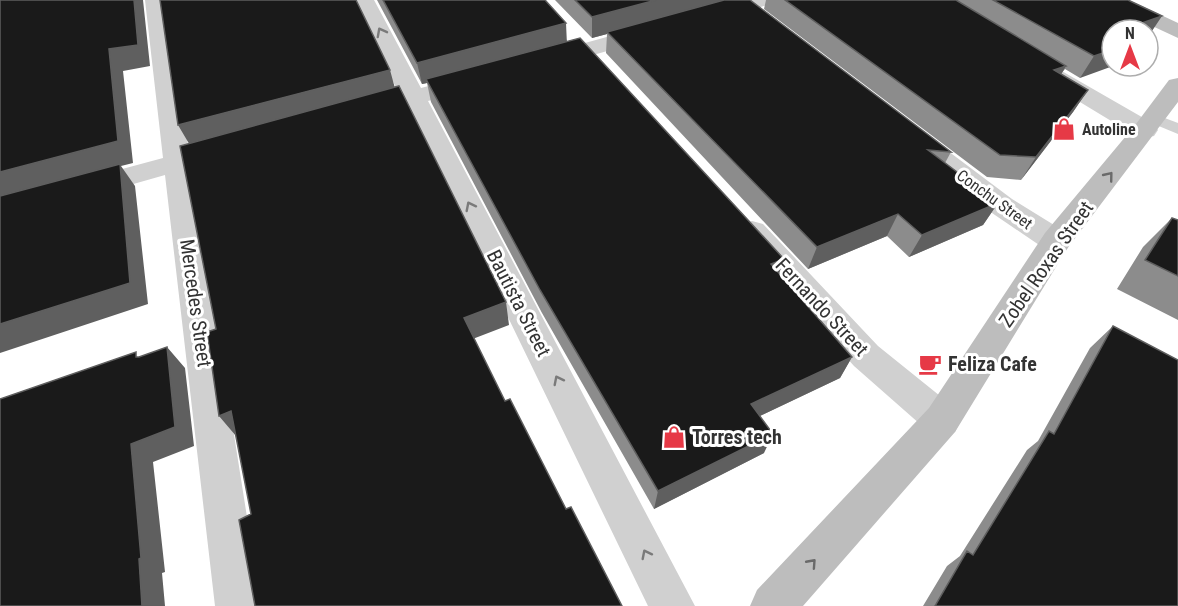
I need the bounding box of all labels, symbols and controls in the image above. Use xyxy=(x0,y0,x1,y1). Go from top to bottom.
north arrow xyxy=(1100,18,1160,78)
text: N xyxy=(1125,24,1135,43)
one-way arrow xyxy=(377,28,388,38)
shop icon: Autoline xyxy=(1051,116,1077,142)
place label: Autoline xyxy=(1082,120,1136,139)
street label: Conchu Street xyxy=(953,166,1036,233)
one-way arrow xyxy=(1101,172,1112,183)
street label: Zobel Roxas Street xyxy=(994,196,1098,332)
one-way arrow xyxy=(466,201,477,212)
street label: Mercedes Street xyxy=(175,238,217,369)
street label: Bautista Street xyxy=(482,246,556,361)
street label: Fernando Street xyxy=(771,253,874,361)
cafe icon: Feliza Cafe xyxy=(917,351,943,377)
place label: Feliza Cafe xyxy=(948,352,1037,376)
one-way arrow xyxy=(554,375,565,386)
shop icon: Torres tech xyxy=(661,424,687,450)
place label: Torres tech xyxy=(692,425,782,449)
one-way arrow xyxy=(641,549,653,560)
one-way arrow xyxy=(805,559,816,570)

